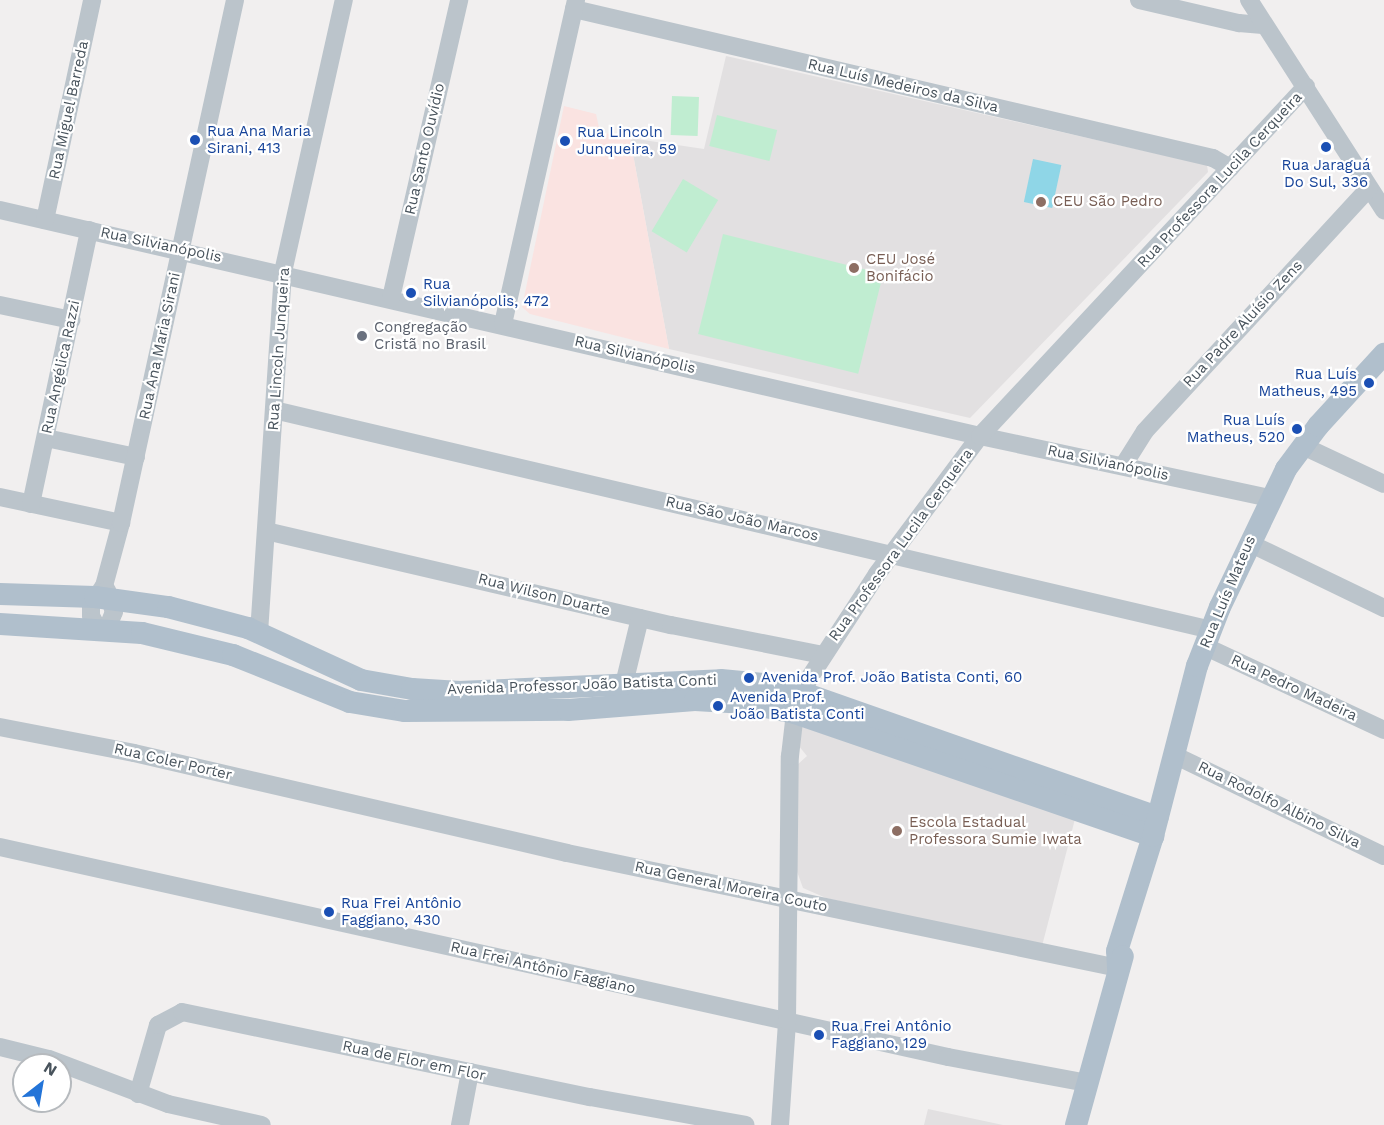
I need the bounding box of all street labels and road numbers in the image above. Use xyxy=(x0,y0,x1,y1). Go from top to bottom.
street label: Rua Miguel Barreda xyxy=(45,39,93,181)
street label: Rua Luís Medeiros da Silva xyxy=(806,55,1000,117)
street label: Rua Santo Ouvídio xyxy=(401,81,449,217)
street label: Rua Professora Lucila Cerqueira xyxy=(1133,88,1307,272)
street label: Rua Silvianópolis xyxy=(99,223,223,267)
street label: Rua Padre Aluísio Zens xyxy=(1179,256,1307,392)
street label: Rua Lincoln Junqueira xyxy=(264,267,294,431)
street label: Rua Ana Maria Sirani xyxy=(135,270,185,422)
street label: Rua Angélica Razzi xyxy=(38,298,84,436)
street label: Rua Silvianópolis xyxy=(573,332,697,378)
street label: Rua Silvianópolis xyxy=(1046,441,1170,485)
street label: Rua Professora Lucila Cerqueira xyxy=(825,445,977,645)
street label: Rua São João Marcos xyxy=(663,493,821,545)
street label: Rua Luís Mateus xyxy=(1196,533,1260,651)
street label: Rua Wilson Duarte xyxy=(476,570,612,620)
street label: Rua Pedro Madeira xyxy=(1228,651,1360,725)
street label: Avenida Professor João Batista Conti xyxy=(446,671,718,699)
street label: Rua Coler Porter xyxy=(112,740,234,784)
street label: Rua Rodolfo Albino Silva xyxy=(1194,758,1364,852)
street label: Rua General Moreira Couto xyxy=(632,858,830,916)
street label: Rua Frei Antônio Faggiano xyxy=(448,938,638,998)
street label: Rua de Flor em Flor xyxy=(340,1037,488,1085)

